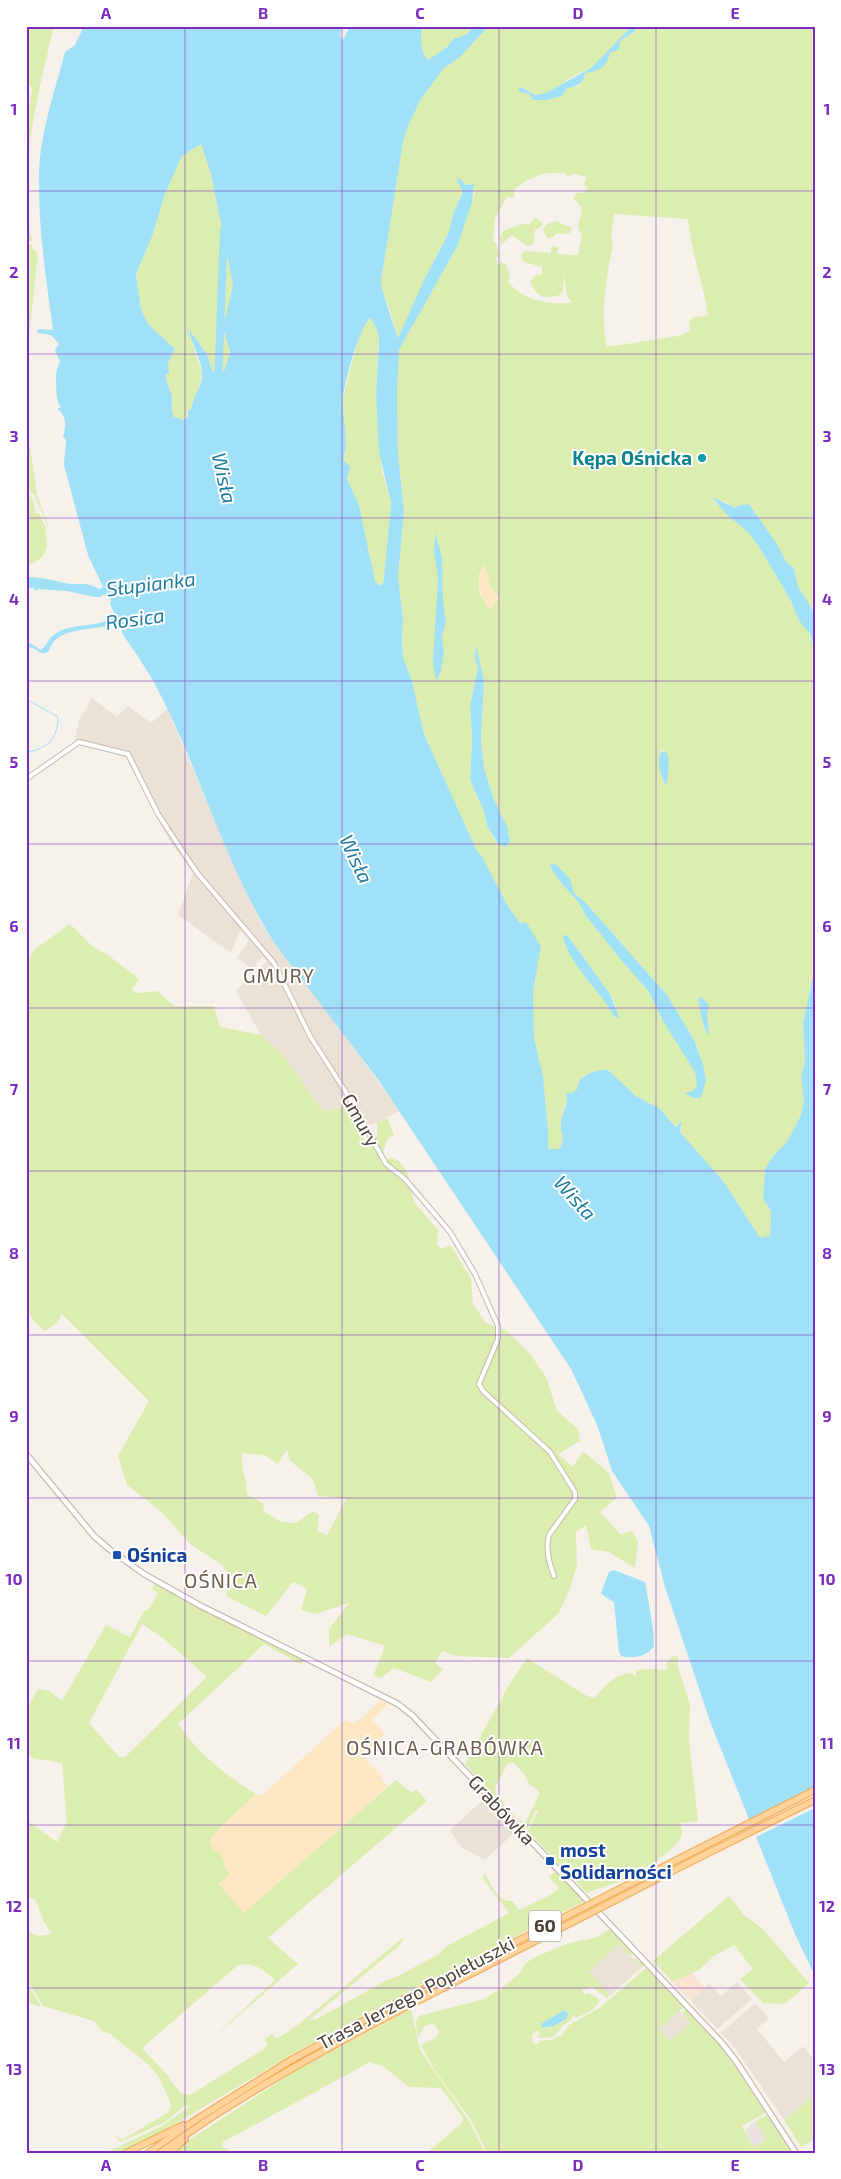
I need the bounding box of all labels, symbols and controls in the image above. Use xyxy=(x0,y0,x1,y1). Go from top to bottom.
text: A xyxy=(101,3,112,22)
text: B xyxy=(258,3,268,22)
text: C xyxy=(415,3,425,22)
text: D xyxy=(573,3,584,22)
text: E xyxy=(730,3,740,22)
text: 1 xyxy=(11,99,17,118)
text: 1 xyxy=(824,99,830,118)
text: 2 xyxy=(9,262,19,281)
text: 2 xyxy=(822,262,832,281)
text: 3 xyxy=(9,426,19,445)
text: 3 xyxy=(822,426,832,445)
place label: Kępa Ośnicka xyxy=(572,446,692,469)
water label: Wisła xyxy=(208,450,242,505)
marker: Kępa Ośnicka xyxy=(696,452,708,464)
water label: Słupianka xyxy=(105,566,197,600)
text: 4 xyxy=(9,589,19,608)
text: 4 xyxy=(822,589,832,608)
water label: Rosica xyxy=(104,602,166,634)
text: 5 xyxy=(10,752,19,771)
text: 5 xyxy=(823,752,832,771)
water label: Wisła xyxy=(335,830,379,887)
text: 6 xyxy=(9,916,19,935)
text: 6 xyxy=(822,916,832,935)
district label: GMURY xyxy=(243,963,315,987)
text: 7 xyxy=(10,1079,19,1098)
text: 7 xyxy=(823,1079,832,1098)
street label: Gmury xyxy=(338,1089,385,1150)
water label: Wisła xyxy=(550,1170,602,1224)
text: 8 xyxy=(9,1243,19,1262)
text: 8 xyxy=(822,1243,832,1262)
text: 9 xyxy=(9,1406,19,1425)
text: 9 xyxy=(822,1406,832,1425)
place label: Ośnica xyxy=(127,1543,187,1566)
marker: Ośnica xyxy=(111,1549,123,1561)
district label: OŚNICA xyxy=(184,1568,258,1592)
text: 10 xyxy=(5,1569,23,1588)
text: 10 xyxy=(818,1569,836,1588)
text: 11 xyxy=(7,1733,21,1752)
text: 11 xyxy=(820,1733,834,1752)
district label: OŚNICA-GRABÓWKA xyxy=(346,1735,544,1759)
street label: Grabówka xyxy=(464,1770,541,1849)
place label: most Solidarności xyxy=(560,1838,672,1883)
marker: most Solidarności xyxy=(544,1855,556,1867)
text: 12 xyxy=(6,1896,22,1915)
text: 12 xyxy=(819,1896,835,1915)
road number: 60 xyxy=(529,1910,561,1942)
street label: Trasa Jerzego Popiełuszki xyxy=(313,1931,518,2054)
text: 13 xyxy=(6,2059,22,2078)
text: 13 xyxy=(819,2059,835,2078)
text: A xyxy=(101,2155,112,2174)
text: B xyxy=(258,2155,268,2174)
text: C xyxy=(415,2155,425,2174)
text: D xyxy=(573,2155,584,2174)
text: E xyxy=(730,2155,740,2174)

